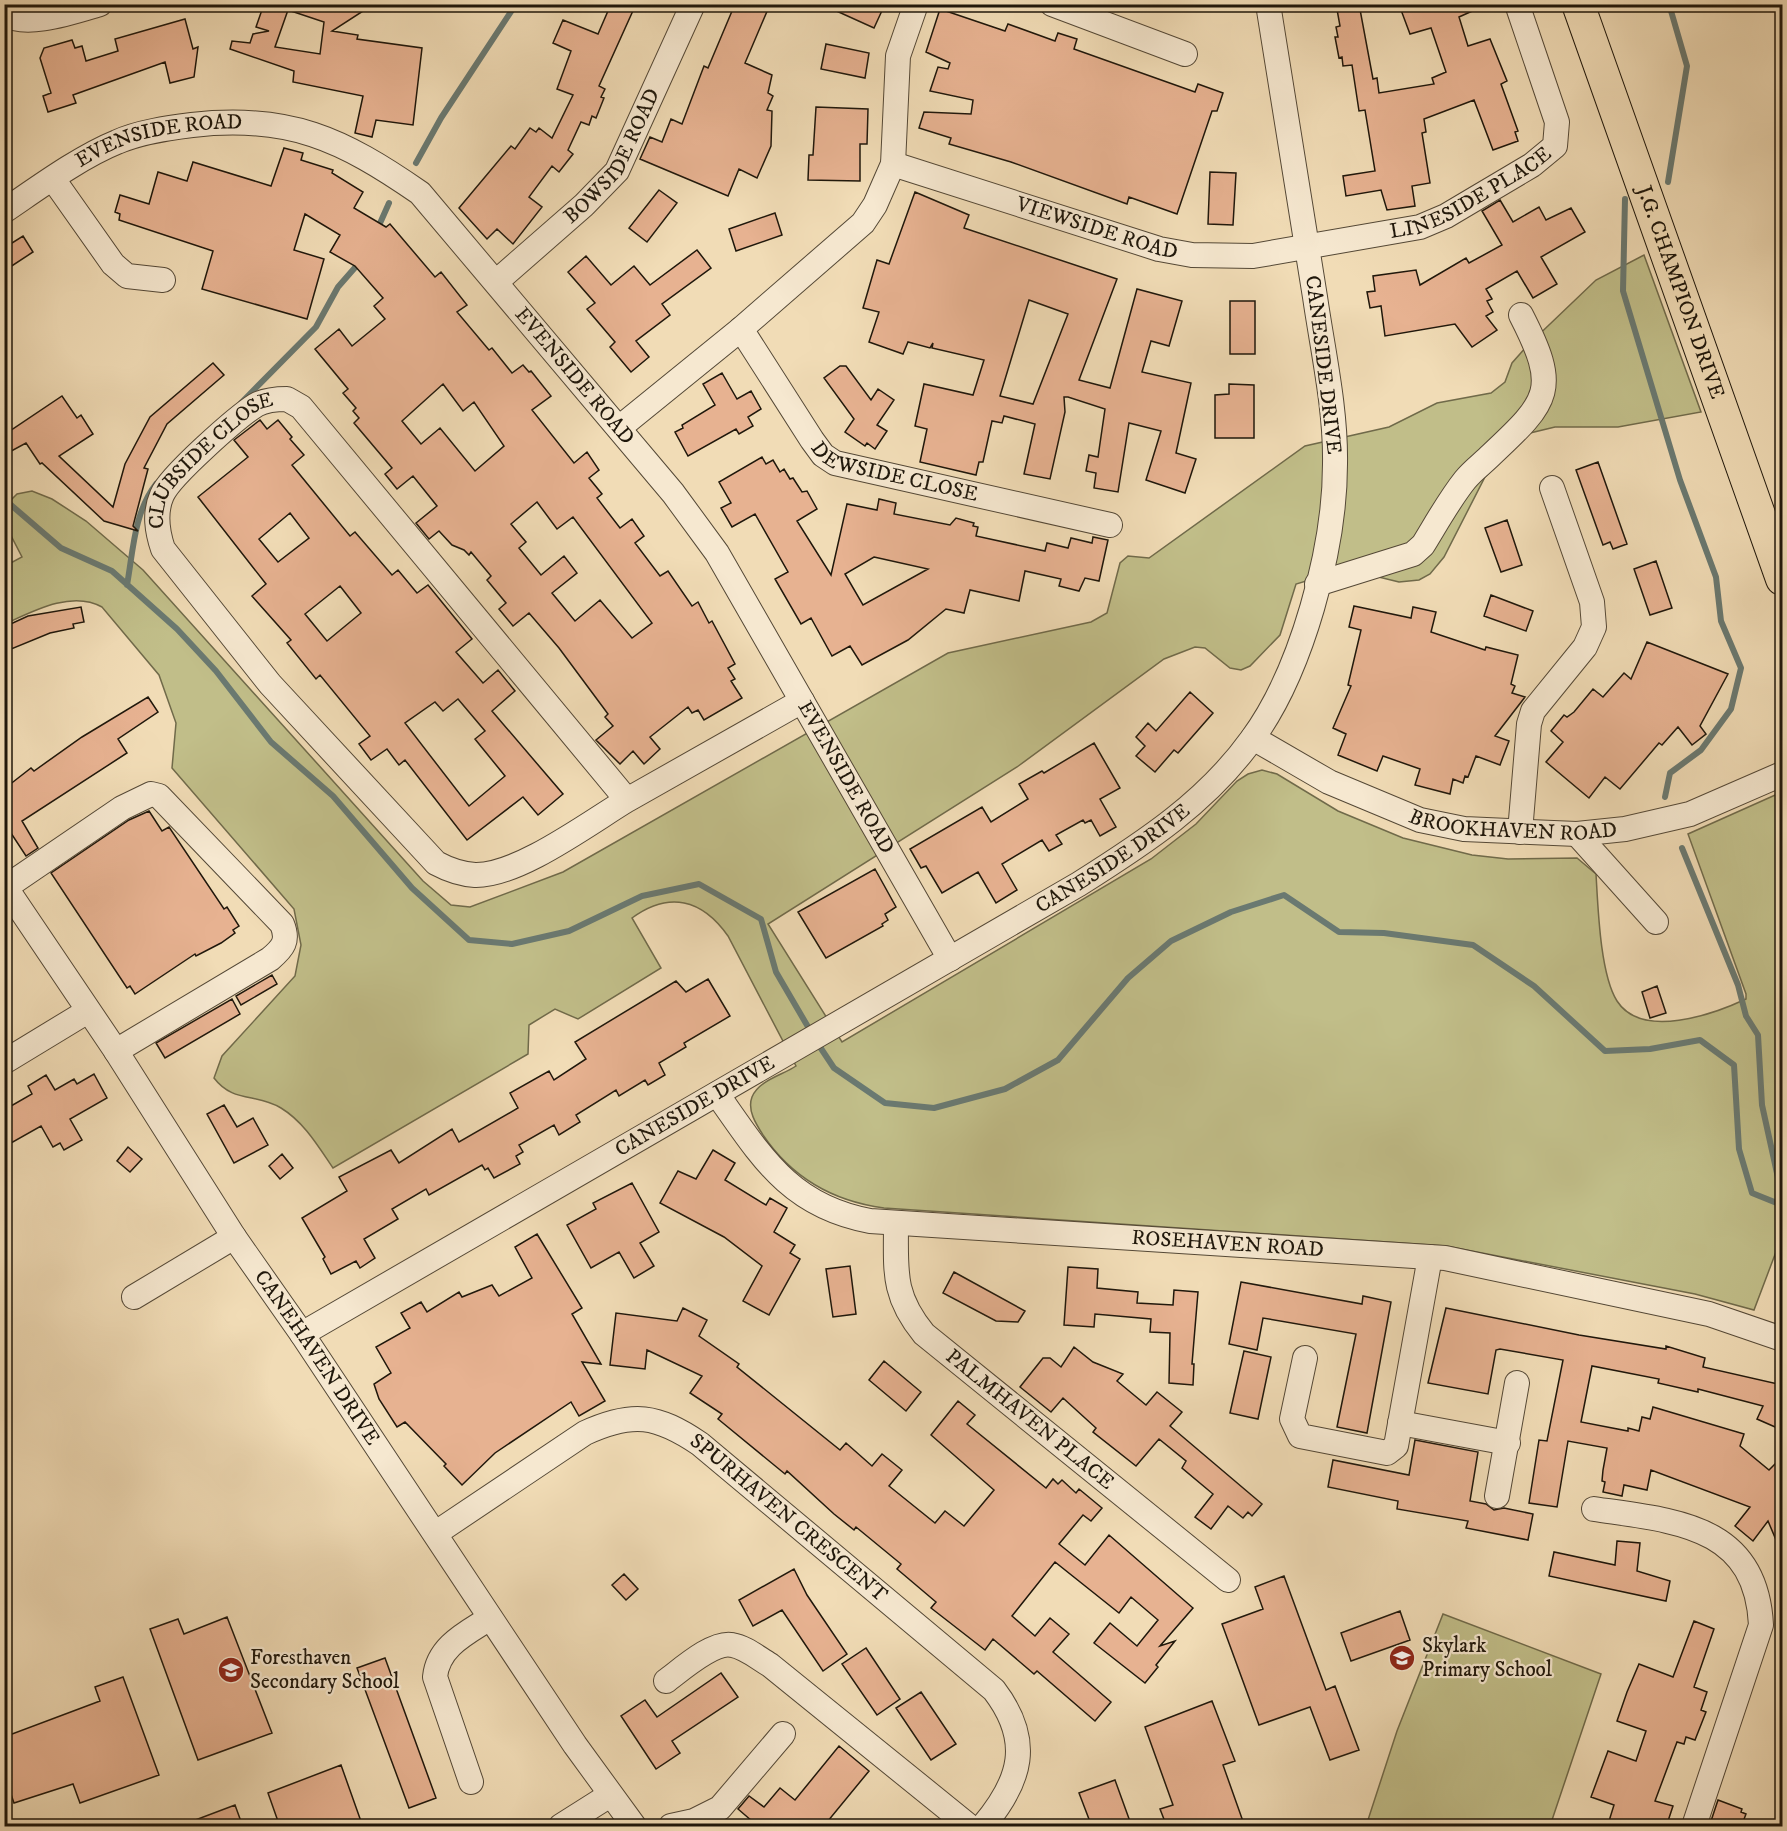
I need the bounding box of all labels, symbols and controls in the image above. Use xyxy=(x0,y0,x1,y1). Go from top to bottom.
street label: BOWSIDE ROAD xyxy=(558,84,666,230)
street label: EVENSIDE ROAD xyxy=(71,109,242,174)
street label: LINESIDE PLACE xyxy=(1388,141,1557,245)
street label: J.G. CHAMPION DRIVE xyxy=(1630,180,1730,403)
street label: VIEWSIDE ROAD xyxy=(1012,191,1180,265)
street label: CANESIDE DRIVE xyxy=(1299,274,1347,456)
street label: EVENSIDE ROAD xyxy=(509,302,640,450)
street label: CLUBSIDE CLOSE xyxy=(144,387,276,530)
street label: DEWSIDE CLOSE xyxy=(805,437,981,508)
street label: EVENSIDE ROAD xyxy=(792,696,900,858)
street label: CANESIDE DRIVE xyxy=(1031,798,1196,919)
street label: BROOKHAVEN ROAD xyxy=(1405,804,1618,847)
street label: CANESIDE DRIVE xyxy=(610,1050,779,1163)
street label: ROSEHAVEN ROAD xyxy=(1131,1225,1325,1263)
street label: CANEHAVEN DRIVE xyxy=(248,1265,385,1450)
street label: PALMHAVEN PLACE xyxy=(940,1344,1119,1496)
street label: SPURHAVEN CRESCENT xyxy=(685,1428,893,1608)
place label: Skylark Primary School xyxy=(1422,1633,1553,1683)
school or university icon: Skylark Primary School xyxy=(1387,1643,1417,1673)
place label: Foresthaven Secondary School xyxy=(250,1645,400,1695)
school or university icon: Foresthaven Secondary School xyxy=(216,1655,246,1685)

